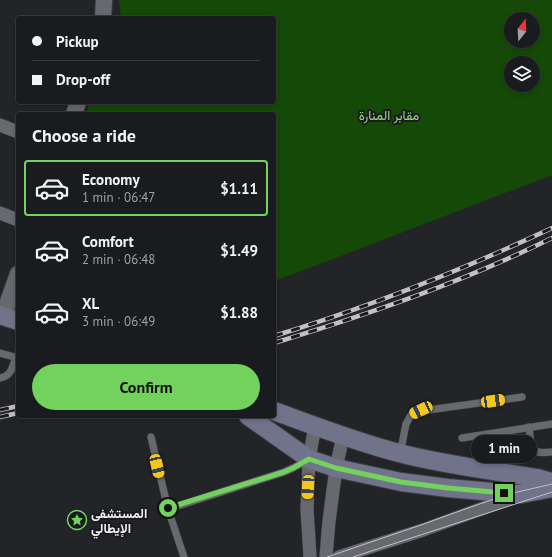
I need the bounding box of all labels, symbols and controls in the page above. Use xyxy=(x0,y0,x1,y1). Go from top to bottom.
north arrow xyxy=(504,12,540,48)
map controls xyxy=(504,12,540,92)
text: Pickup xyxy=(56,32,99,51)
button: layers xyxy=(504,56,540,92)
text: Drop-off xyxy=(56,70,110,89)
park label: مقابر المنارة xyxy=(359,107,419,124)
text: Choose a ride xyxy=(32,124,136,147)
icon: car xyxy=(34,170,70,206)
text: Economy xyxy=(82,170,140,189)
text: $1.11 xyxy=(220,179,258,198)
text: 1 min · 06:47 xyxy=(82,189,155,206)
icon: car xyxy=(34,232,70,268)
text: Comfort xyxy=(82,232,134,251)
text: $1.49 xyxy=(220,241,258,260)
text: 2 min · 06:48 xyxy=(82,251,155,268)
icon: car xyxy=(34,294,70,330)
text: XL xyxy=(82,294,99,313)
text: $1.88 xyxy=(220,303,258,322)
text: 3 min · 06:49 xyxy=(82,313,155,330)
button: Confirm xyxy=(32,364,260,410)
car xyxy=(480,393,506,409)
car xyxy=(408,399,434,421)
callout: 1 min xyxy=(471,435,537,463)
text: 1 min xyxy=(488,440,520,457)
car xyxy=(148,453,166,479)
car xyxy=(301,475,315,499)
route end xyxy=(495,484,513,502)
route start xyxy=(159,499,177,517)
place label: المستشفى الإيطالي xyxy=(91,505,147,539)
place icon: المستشفى الإيطالي xyxy=(66,509,88,531)

